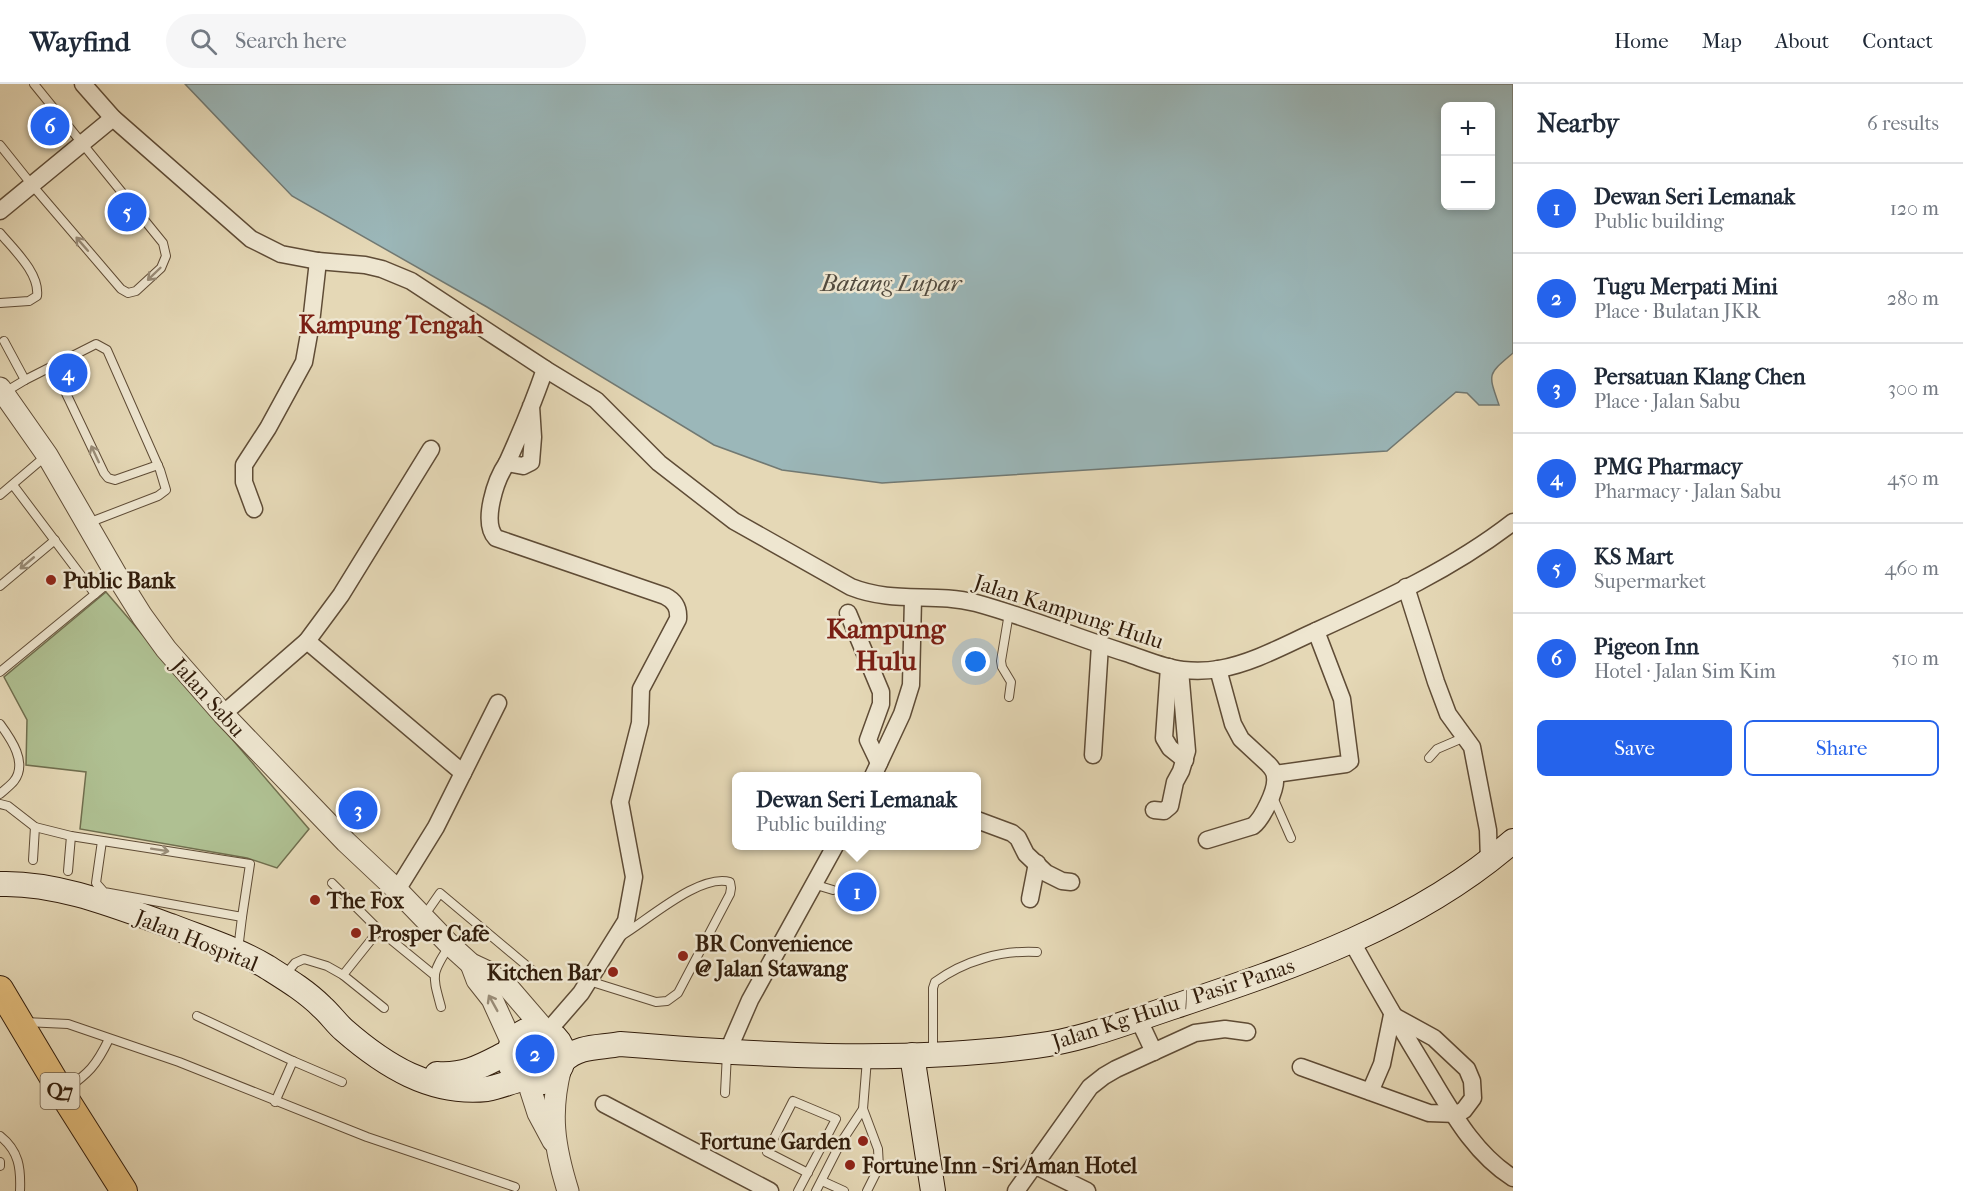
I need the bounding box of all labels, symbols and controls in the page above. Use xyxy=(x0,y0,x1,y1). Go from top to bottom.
search box xyxy=(166,14,586,68)
text: Wayfind xyxy=(30,25,130,58)
icon: search xyxy=(187,25,220,58)
text: Search here xyxy=(235,28,347,54)
text: Home xyxy=(1614,29,1669,53)
text: Map xyxy=(1702,29,1742,53)
text: About xyxy=(1775,29,1829,53)
text: Contact xyxy=(1862,29,1933,53)
map controls xyxy=(1441,102,1495,210)
button: + xyxy=(1441,102,1495,156)
pin: 6 xyxy=(31,104,70,148)
text: Nearby xyxy=(1537,108,1619,139)
text: 6 results xyxy=(1867,112,1939,135)
button: − xyxy=(1441,156,1495,210)
text: Dewan Seri Lemanak xyxy=(1594,184,1795,210)
pin: 5 xyxy=(108,190,146,234)
text: 1 xyxy=(1553,197,1560,220)
text: 120 m xyxy=(1890,197,1939,220)
text: Public building xyxy=(1594,210,1724,233)
one-way arrow xyxy=(76,236,89,252)
one-way arrow xyxy=(146,266,161,281)
water label: Batang Lupar xyxy=(819,269,963,297)
text: Tugu Merpati Mini xyxy=(1594,274,1778,300)
text: 2 xyxy=(1551,287,1562,310)
text: 280 m xyxy=(1887,287,1939,310)
text: Place · Bulatan JKR xyxy=(1594,300,1760,323)
district label: Kampung Tengah xyxy=(299,311,484,339)
pin: 4 xyxy=(48,350,88,396)
text: Persatuan Klang Chen xyxy=(1594,364,1806,390)
text: 3 xyxy=(1552,377,1561,400)
text: 300 m xyxy=(1888,377,1939,400)
text: Place · Jalan Sabu xyxy=(1594,390,1740,413)
one-way arrow xyxy=(89,446,101,464)
text: PMG Pharmacy xyxy=(1594,454,1742,480)
text: 4 xyxy=(1551,467,1562,490)
text: 450 m xyxy=(1887,467,1939,490)
text: Pharmacy · Jalan Sabu xyxy=(1594,480,1781,503)
text: KS Mart xyxy=(1594,544,1674,570)
one-way arrow xyxy=(19,557,35,570)
text: 5 xyxy=(1552,557,1561,580)
text: 460 m xyxy=(1884,557,1939,580)
place label: Public Bank xyxy=(63,568,176,594)
street label: Jalan Kampung Hulu xyxy=(969,568,1167,655)
text: Supermarket xyxy=(1594,570,1706,593)
marker: Public Bank xyxy=(44,573,58,587)
district label: Kampung Hulu xyxy=(827,612,947,677)
text: Pigeon Inn xyxy=(1594,634,1699,660)
your location xyxy=(961,647,990,676)
text: 6 xyxy=(1551,647,1562,670)
text: 510 m xyxy=(1891,647,1939,670)
street label: Jalan Sabu xyxy=(165,651,251,743)
text: Hotel · Jalan Sim Kim xyxy=(1594,660,1776,683)
button: Save xyxy=(1537,720,1732,776)
button: Share xyxy=(1744,720,1939,776)
popup xyxy=(732,772,981,850)
text: Dewan Seri Lemanak xyxy=(756,787,957,813)
pin: 3 xyxy=(338,788,378,832)
text: Public building xyxy=(756,813,886,836)
one-way arrow xyxy=(149,844,169,855)
pin: 1 xyxy=(838,870,876,914)
place label: The Fox xyxy=(326,888,405,914)
marker: The Fox xyxy=(308,893,322,907)
street label: Jalan Hospital xyxy=(129,904,262,977)
place label: Prosper Cafe xyxy=(368,921,490,947)
marker: Prosper Cafe xyxy=(349,926,363,940)
place label: BR Convenience @ Jalan Stawang xyxy=(695,931,853,982)
marker: BR Convenience @ Jalan Stawang xyxy=(676,949,690,963)
street label: Jalan Kg Hulu / Pasir Panas xyxy=(1047,952,1298,1056)
place label: Kitchen Bar xyxy=(487,960,602,986)
marker: Kitchen Bar xyxy=(606,965,620,979)
one-way arrow xyxy=(487,995,499,1012)
pin: 2 xyxy=(516,1032,554,1076)
road number: Q7 xyxy=(40,1073,80,1109)
place label: Fortune Garden xyxy=(699,1129,851,1155)
marker: Fortune Garden xyxy=(856,1134,870,1148)
place label: Fortune Inn - Sri Aman Hotel xyxy=(861,1153,1138,1179)
marker: Fortune Inn - Sri Aman Hotel xyxy=(843,1158,857,1172)

